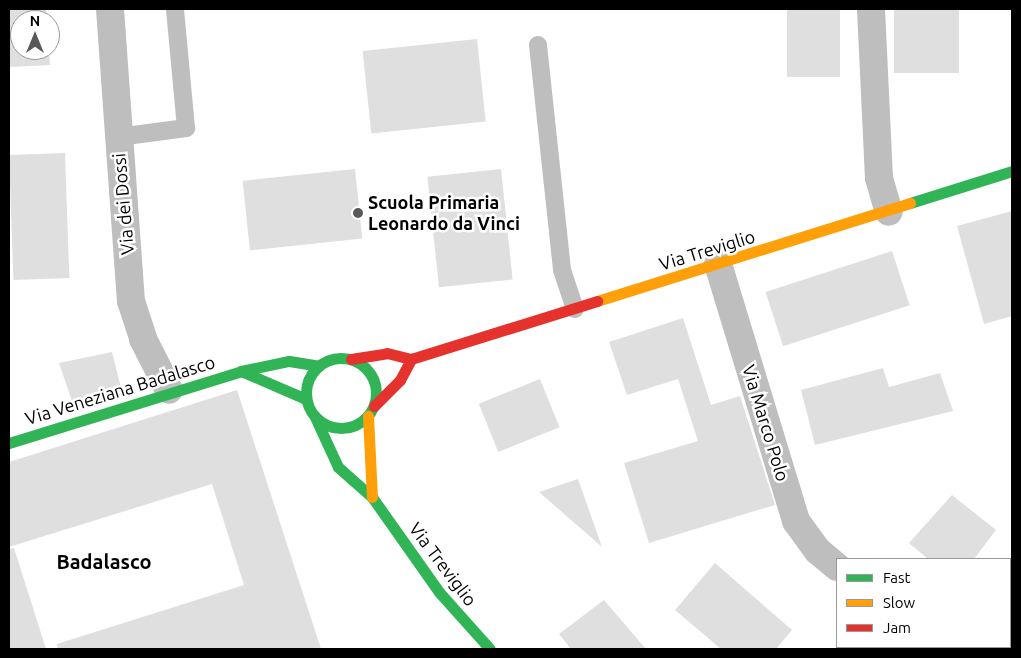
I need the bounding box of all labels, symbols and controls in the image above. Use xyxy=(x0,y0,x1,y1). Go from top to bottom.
north arrow xyxy=(10,10,60,60)
text: N xyxy=(30,13,40,29)
street label: Via dei Dossi xyxy=(108,152,138,256)
place label: Scuola Primaria Leonardo da Vinci xyxy=(368,192,520,234)
marker: Scuola Primaria Leonardo da Vinci xyxy=(352,207,364,219)
street label: Via Treviglio xyxy=(656,225,758,275)
street label: Via Veneziana Badalasco xyxy=(22,351,218,429)
street label: Via Marco Polo xyxy=(738,362,794,484)
street label: Via Treviglio xyxy=(405,518,481,610)
district label: Badalasco xyxy=(56,549,152,573)
legend xyxy=(836,558,1011,648)
text: Fast xyxy=(883,569,910,586)
text: Slow xyxy=(883,594,915,611)
text: Jam xyxy=(883,619,911,636)

